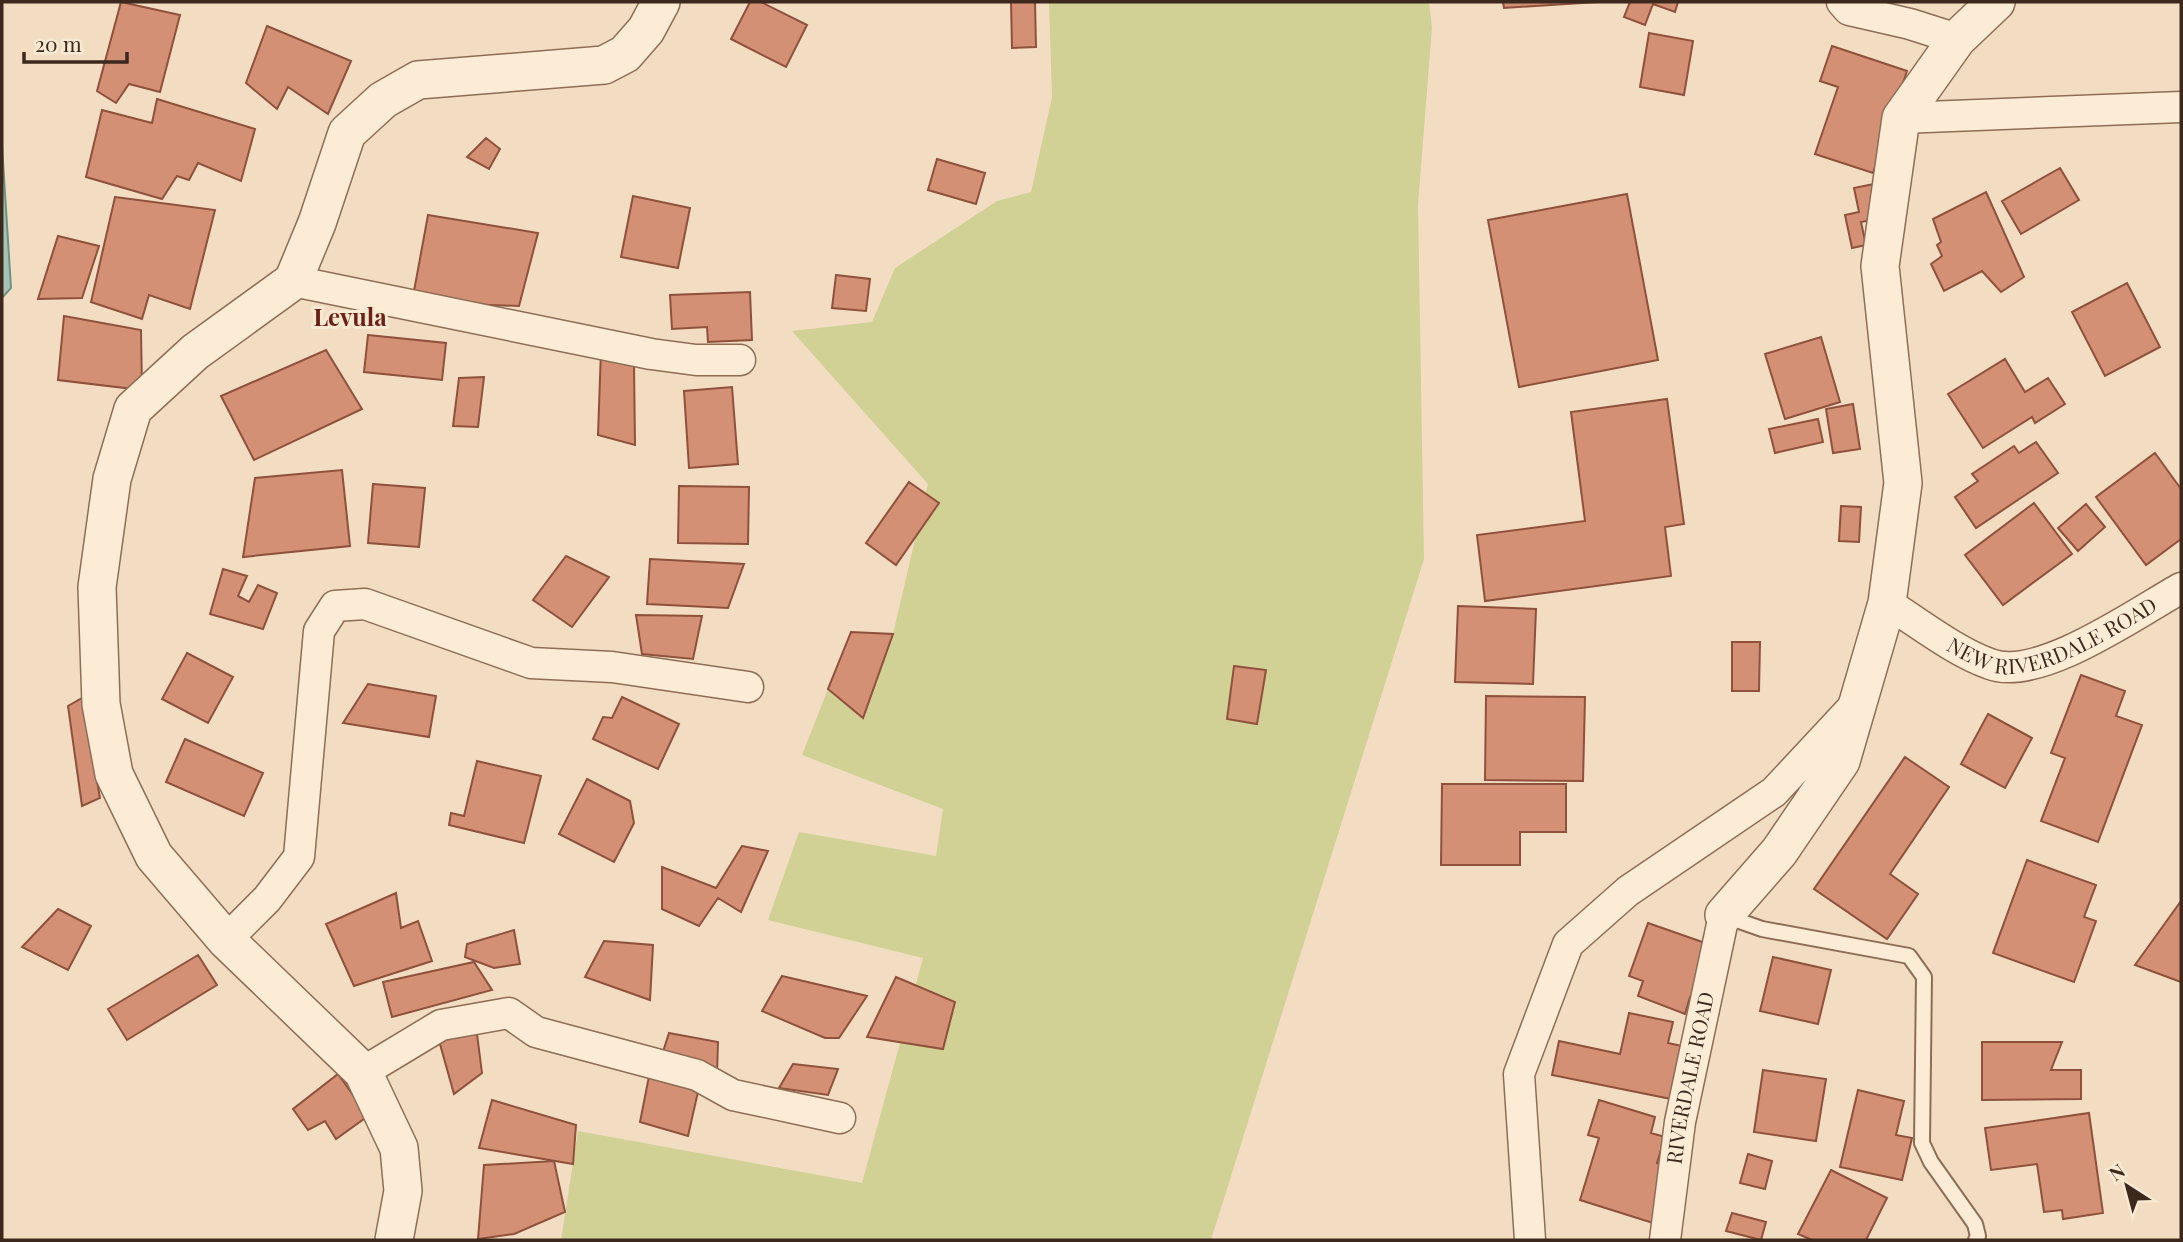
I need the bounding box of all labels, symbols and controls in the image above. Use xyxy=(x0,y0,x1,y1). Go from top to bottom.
scale bar xyxy=(24,21,128,65)
text: 20 m xyxy=(35,29,82,57)
district label: Levula xyxy=(313,300,387,332)
street label: NEW RIVERDALE ROAD xyxy=(1943,590,2161,680)
street label: RIVERDALE ROAD xyxy=(1659,989,1719,1166)
north arrow xyxy=(2092,1151,2162,1221)
text: N xyxy=(2103,1157,2130,1186)

